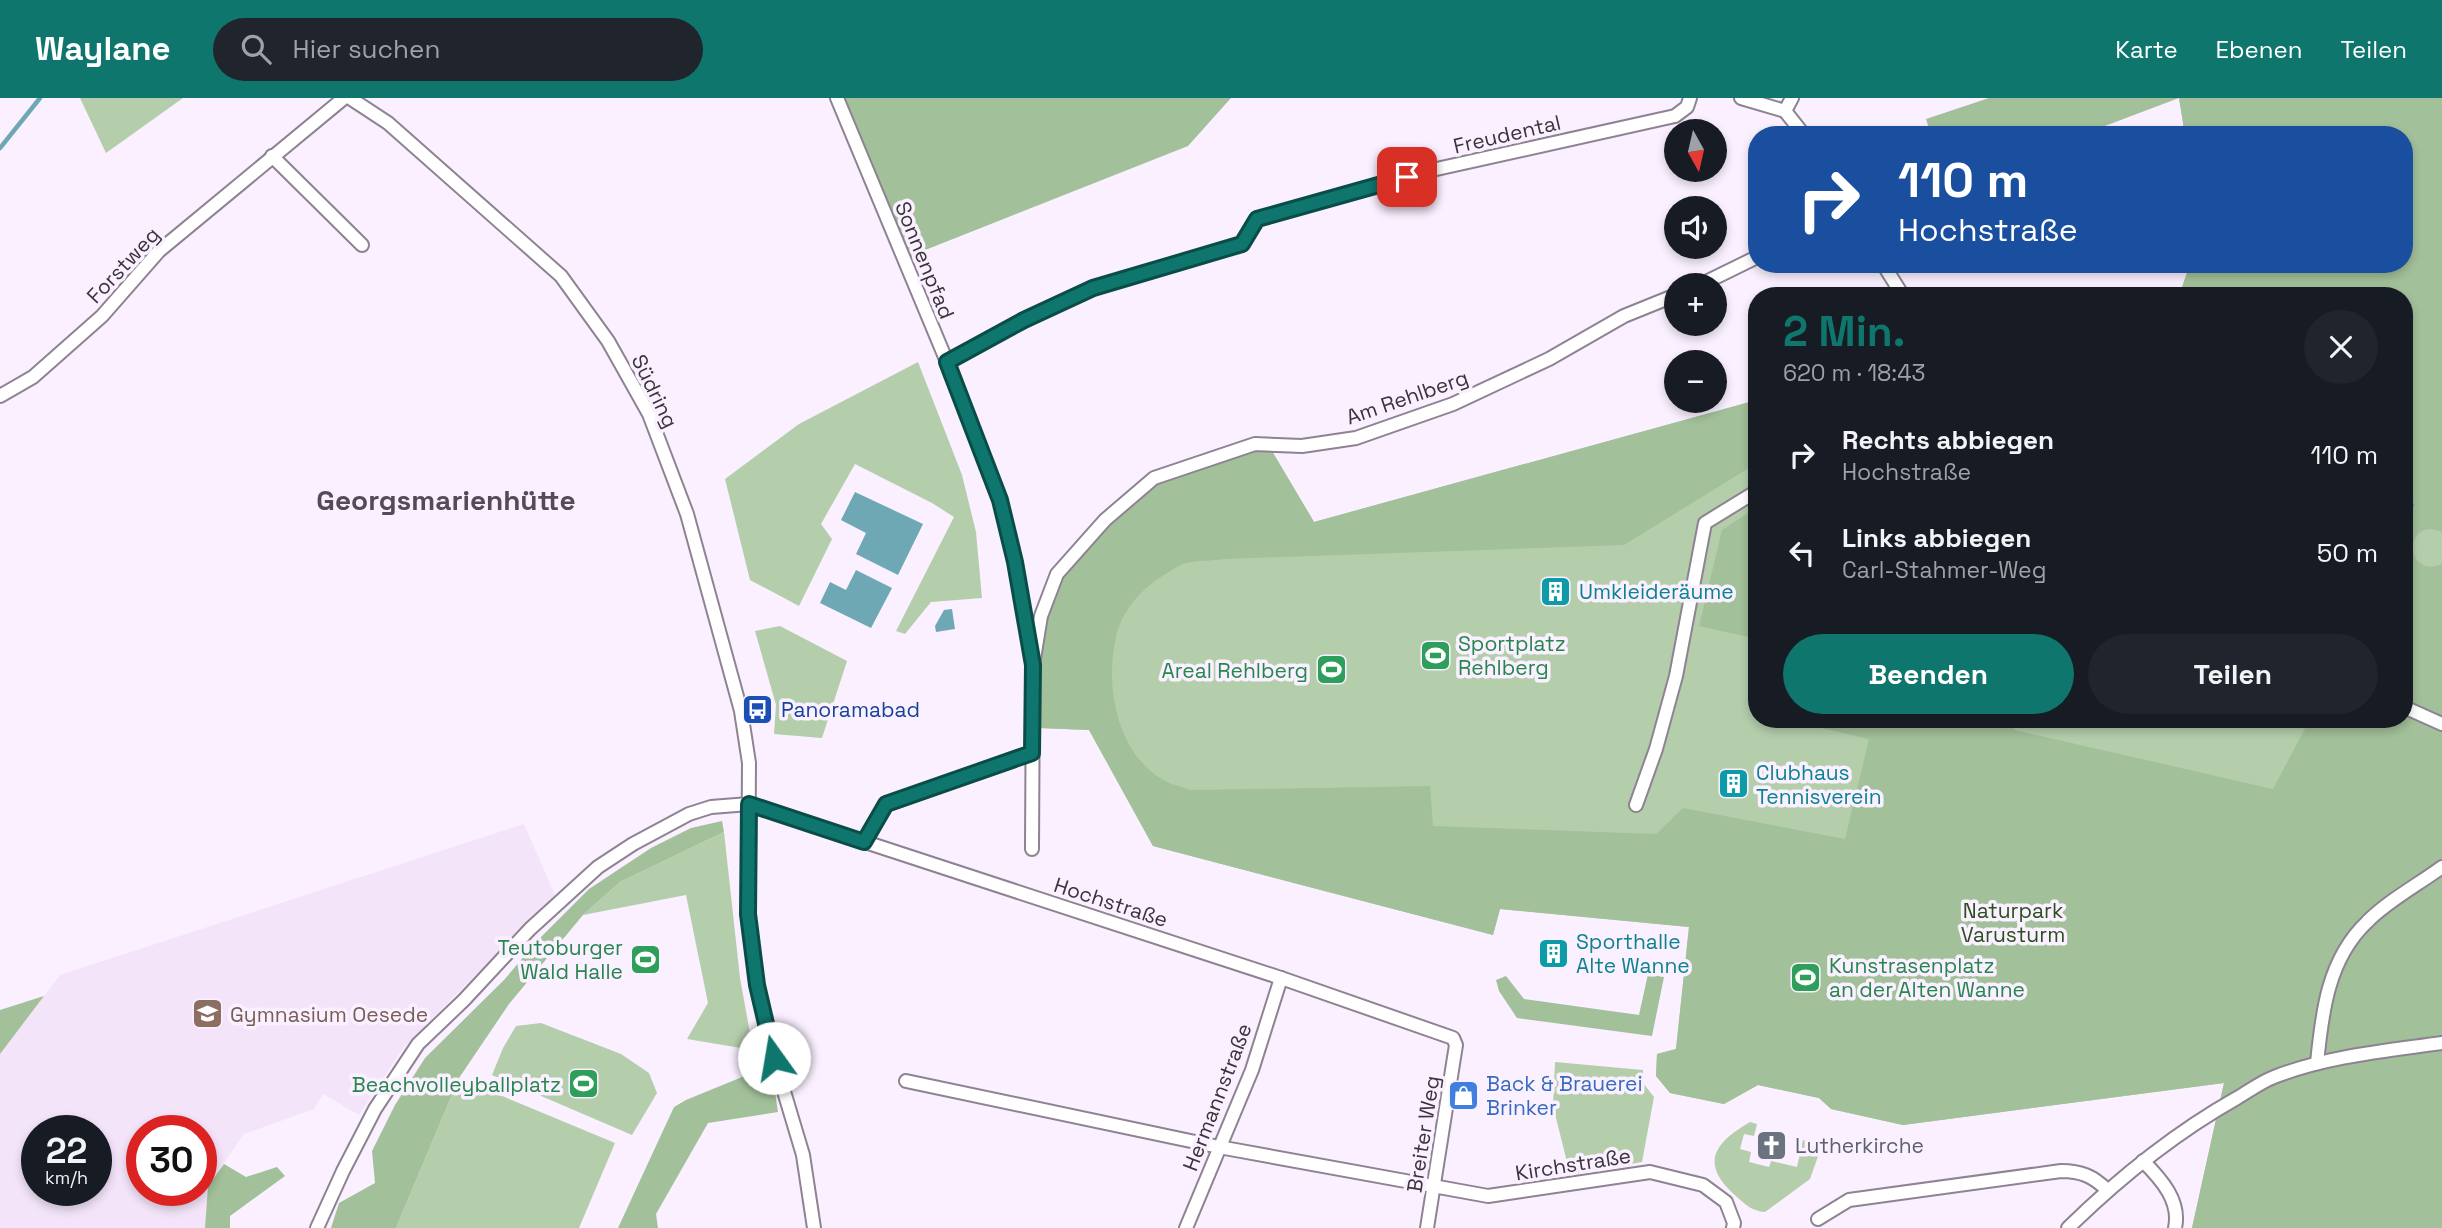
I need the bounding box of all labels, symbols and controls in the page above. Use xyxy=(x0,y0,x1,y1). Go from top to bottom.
search box xyxy=(213,18,703,81)
text: Waylane xyxy=(35,28,171,70)
icon: search xyxy=(237,30,275,68)
text: Hier suchen xyxy=(293,32,440,66)
text: Karte xyxy=(2115,34,2178,65)
text: Ebenen xyxy=(2216,34,2302,65)
text: Teilen xyxy=(2340,34,2407,65)
street label: Freudental xyxy=(1451,109,1563,159)
north arrow xyxy=(1664,119,1727,182)
map controls xyxy=(1664,119,1727,413)
pin xyxy=(1377,147,1437,207)
text: 110 m xyxy=(1898,149,2028,211)
icon: right xyxy=(1783,154,1874,245)
icon: arrive xyxy=(1388,158,1426,196)
button: sound xyxy=(1664,196,1727,259)
street label: Sonnenpfad xyxy=(889,197,961,323)
text: Hochstraße xyxy=(1898,210,2078,250)
street label: Forstweg xyxy=(81,221,165,309)
button: + xyxy=(1664,273,1727,336)
text: 2 Min. xyxy=(1783,305,1905,358)
button: close xyxy=(2304,310,2378,384)
street label: Südring xyxy=(626,350,684,432)
button: − xyxy=(1664,350,1727,413)
text: 620 m · 18:43 xyxy=(1783,358,1925,388)
street label: Am Rehlberg xyxy=(1342,364,1472,430)
text: Rechts abbiegen xyxy=(1842,423,2054,457)
icon: right xyxy=(1783,436,1821,474)
text: 110 m xyxy=(2311,438,2378,472)
text: Hochstraße xyxy=(1842,457,1971,487)
district label: Georgsmarienhütte xyxy=(316,482,576,518)
text: Links abbiegen xyxy=(1842,521,2031,555)
icon: left xyxy=(1783,534,1821,572)
text: 50 m xyxy=(2317,536,2378,570)
text: Carl-Stahmer-Weg xyxy=(1842,555,2047,585)
building icon: Umkleideräume xyxy=(1539,574,1573,608)
place label: Umkleideräume xyxy=(1579,578,1734,605)
place label: Sportplatz Rehlberg xyxy=(1458,630,1566,681)
button: Beenden xyxy=(1783,634,2074,714)
button: Teilen xyxy=(2088,634,2378,714)
sports icon: Sportplatz Rehlberg xyxy=(1418,638,1452,672)
sports icon: Areal Rehlberg xyxy=(1314,653,1348,687)
place label: Areal Rehlberg xyxy=(1162,657,1308,684)
bus stop icon: Panoramabad xyxy=(741,692,775,726)
place label: Panoramabad xyxy=(781,696,920,723)
place label: Clubhaus Tennisverein xyxy=(1756,759,1882,810)
building icon: Clubhaus Tennisverein xyxy=(1716,767,1750,801)
street label: Hochstraße xyxy=(1051,871,1171,933)
park label: Naturpark Varusturm xyxy=(1961,897,2065,948)
place label: Sporthalle Alte Wanne xyxy=(1576,928,1690,979)
place label: Teutoburger Wald Halle xyxy=(497,934,623,985)
building icon: Sporthalle Alte Wanne xyxy=(1536,936,1570,970)
sports icon: Teutoburger Wald Halle xyxy=(629,942,663,976)
place label: Kunstrasenplatz an der Alten Wanne xyxy=(1829,952,2025,1003)
sports icon: Kunstrasenplatz an der Alten Wanne xyxy=(1789,960,1823,994)
school or university icon: Gymnasium Oesede xyxy=(190,997,224,1031)
place label: Gymnasium Oesede xyxy=(230,1001,428,1028)
street label: Hermannstraße xyxy=(1176,1019,1258,1175)
position arrow xyxy=(737,1021,811,1095)
sports icon: Beachvolleyballplatz xyxy=(567,1067,601,1101)
place label: Back & Brauerei Brinker xyxy=(1486,1070,1643,1121)
place label: Beachvolleyballplatz xyxy=(352,1071,561,1098)
street label: Breiter Weg xyxy=(1400,1074,1446,1194)
shop icon: Back & Brauerei Brinker xyxy=(1446,1078,1480,1112)
speed limit sign: 30 xyxy=(126,1115,217,1206)
church icon: Lutherkirche xyxy=(1755,1128,1789,1162)
text: 22 xyxy=(46,1129,87,1173)
place label: Lutherkirche xyxy=(1795,1132,1924,1159)
street label: Kirchstraße xyxy=(1513,1142,1633,1186)
text: km/h xyxy=(45,1166,88,1189)

